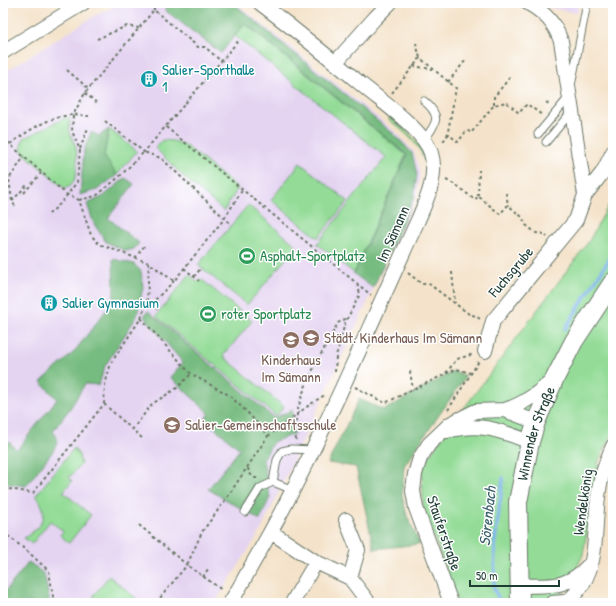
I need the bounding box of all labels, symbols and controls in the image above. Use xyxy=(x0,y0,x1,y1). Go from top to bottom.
place label: Salier-Sporthalle 1 xyxy=(162,59,255,97)
building icon: Salier-Sporthalle 1 xyxy=(139,69,159,89)
street label: Im Sämann xyxy=(371,202,414,265)
street label: Fuchsgrube xyxy=(483,242,538,302)
place label: Asphalt-Sportplatz xyxy=(260,245,366,266)
sports icon: Asphalt-Sportplatz xyxy=(237,246,257,266)
place label: Salier Gymnasium xyxy=(62,292,159,313)
building icon: Salier Gymnasium xyxy=(39,293,59,313)
place label: roter Sportplatz xyxy=(221,303,312,324)
sports icon: roter Sportplatz xyxy=(198,304,218,324)
place label: Städt. Kinderhaus Im Sämann xyxy=(324,327,482,348)
school or university icon: Städt. Kinderhaus Im Sämann xyxy=(301,328,321,348)
school or university icon: Kinderhaus Im Sämann xyxy=(281,330,301,350)
place label: Kinderhaus Im Sämann xyxy=(261,349,321,387)
street label: Winnender Straße xyxy=(512,383,560,482)
place label: Salier-Gemeinschaftsschule xyxy=(185,414,336,435)
school or university icon: Salier-Gemeinschaftsschule xyxy=(162,415,182,435)
street label: Wendelkönig xyxy=(567,467,598,537)
water label: Sörenbach xyxy=(473,484,501,547)
street label: Stauferstraße xyxy=(422,493,467,573)
scale bar xyxy=(470,562,559,588)
text: 50 m xyxy=(476,567,497,584)

